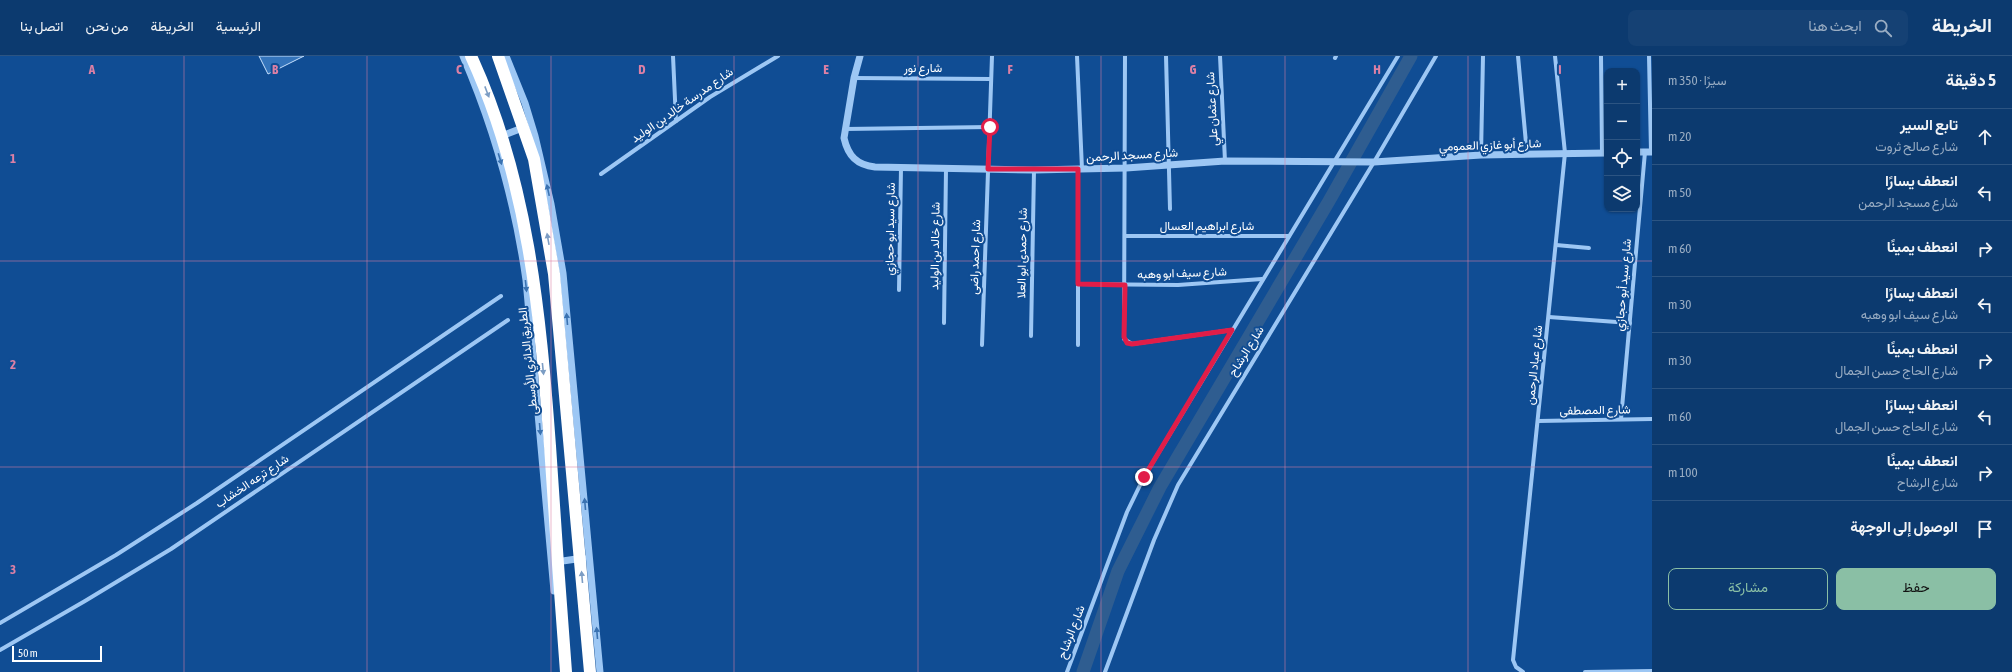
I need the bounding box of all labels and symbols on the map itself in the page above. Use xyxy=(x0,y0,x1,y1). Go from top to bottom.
street label: شارع نور xyxy=(903,61,942,77)
text: A xyxy=(88,62,96,77)
text: B xyxy=(272,62,279,77)
text: C xyxy=(456,62,462,77)
text: D xyxy=(638,62,646,77)
text: E xyxy=(823,62,829,77)
text: F xyxy=(1007,62,1013,77)
text: G xyxy=(1190,62,1197,77)
text: H xyxy=(1373,62,1381,77)
text: I xyxy=(1558,62,1562,77)
street label: شارع مدرسة خالد بن الوليد xyxy=(628,64,737,147)
street label: شارع عثمان علي xyxy=(1203,72,1224,146)
one-way arrow xyxy=(485,86,491,98)
route start xyxy=(981,118,999,136)
street label: شارع أبو غازي العمومي xyxy=(1439,136,1542,157)
street label: شارع مسجد الرحمن xyxy=(1086,146,1178,166)
text: 1 xyxy=(10,151,16,166)
one-way arrow xyxy=(497,153,503,165)
street label: شارع سيد ابو حجازي xyxy=(882,182,901,276)
one-way arrow xyxy=(545,184,551,196)
street label: شارع خالد بن الوليد xyxy=(927,202,945,290)
street label: شارع حمدى ابو العلا xyxy=(1014,207,1032,299)
street label: شارع احمد راضى xyxy=(967,219,985,295)
street label: شارع ابراهيم العسال xyxy=(1160,219,1254,235)
one-way arrow xyxy=(545,233,551,245)
street label: شارع سيد أبو حجازي xyxy=(1612,238,1637,332)
street label: شارع سيف ابو وهبه xyxy=(1137,264,1227,284)
one-way arrow xyxy=(523,280,530,292)
street label: الطريق الدائري الأوسطى xyxy=(515,306,544,415)
one-way arrow xyxy=(564,313,571,325)
street label: شارع الرشاح xyxy=(1225,323,1269,380)
street label: شارع عباد الرحمن xyxy=(1523,324,1547,406)
text: 2 xyxy=(10,357,16,372)
one-way arrow xyxy=(540,363,547,375)
street label: شارع المصطفى xyxy=(1559,402,1631,420)
one-way arrow xyxy=(536,423,543,435)
street label: شارع ترعه الخشاب xyxy=(213,451,292,512)
route end xyxy=(1135,468,1153,486)
one-way arrow xyxy=(581,498,588,510)
text: 3 xyxy=(10,562,16,577)
one-way arrow xyxy=(579,571,585,583)
street label: شارع الرشاح xyxy=(1054,603,1090,662)
one-way arrow xyxy=(593,627,600,639)
scale bar xyxy=(12,644,102,663)

